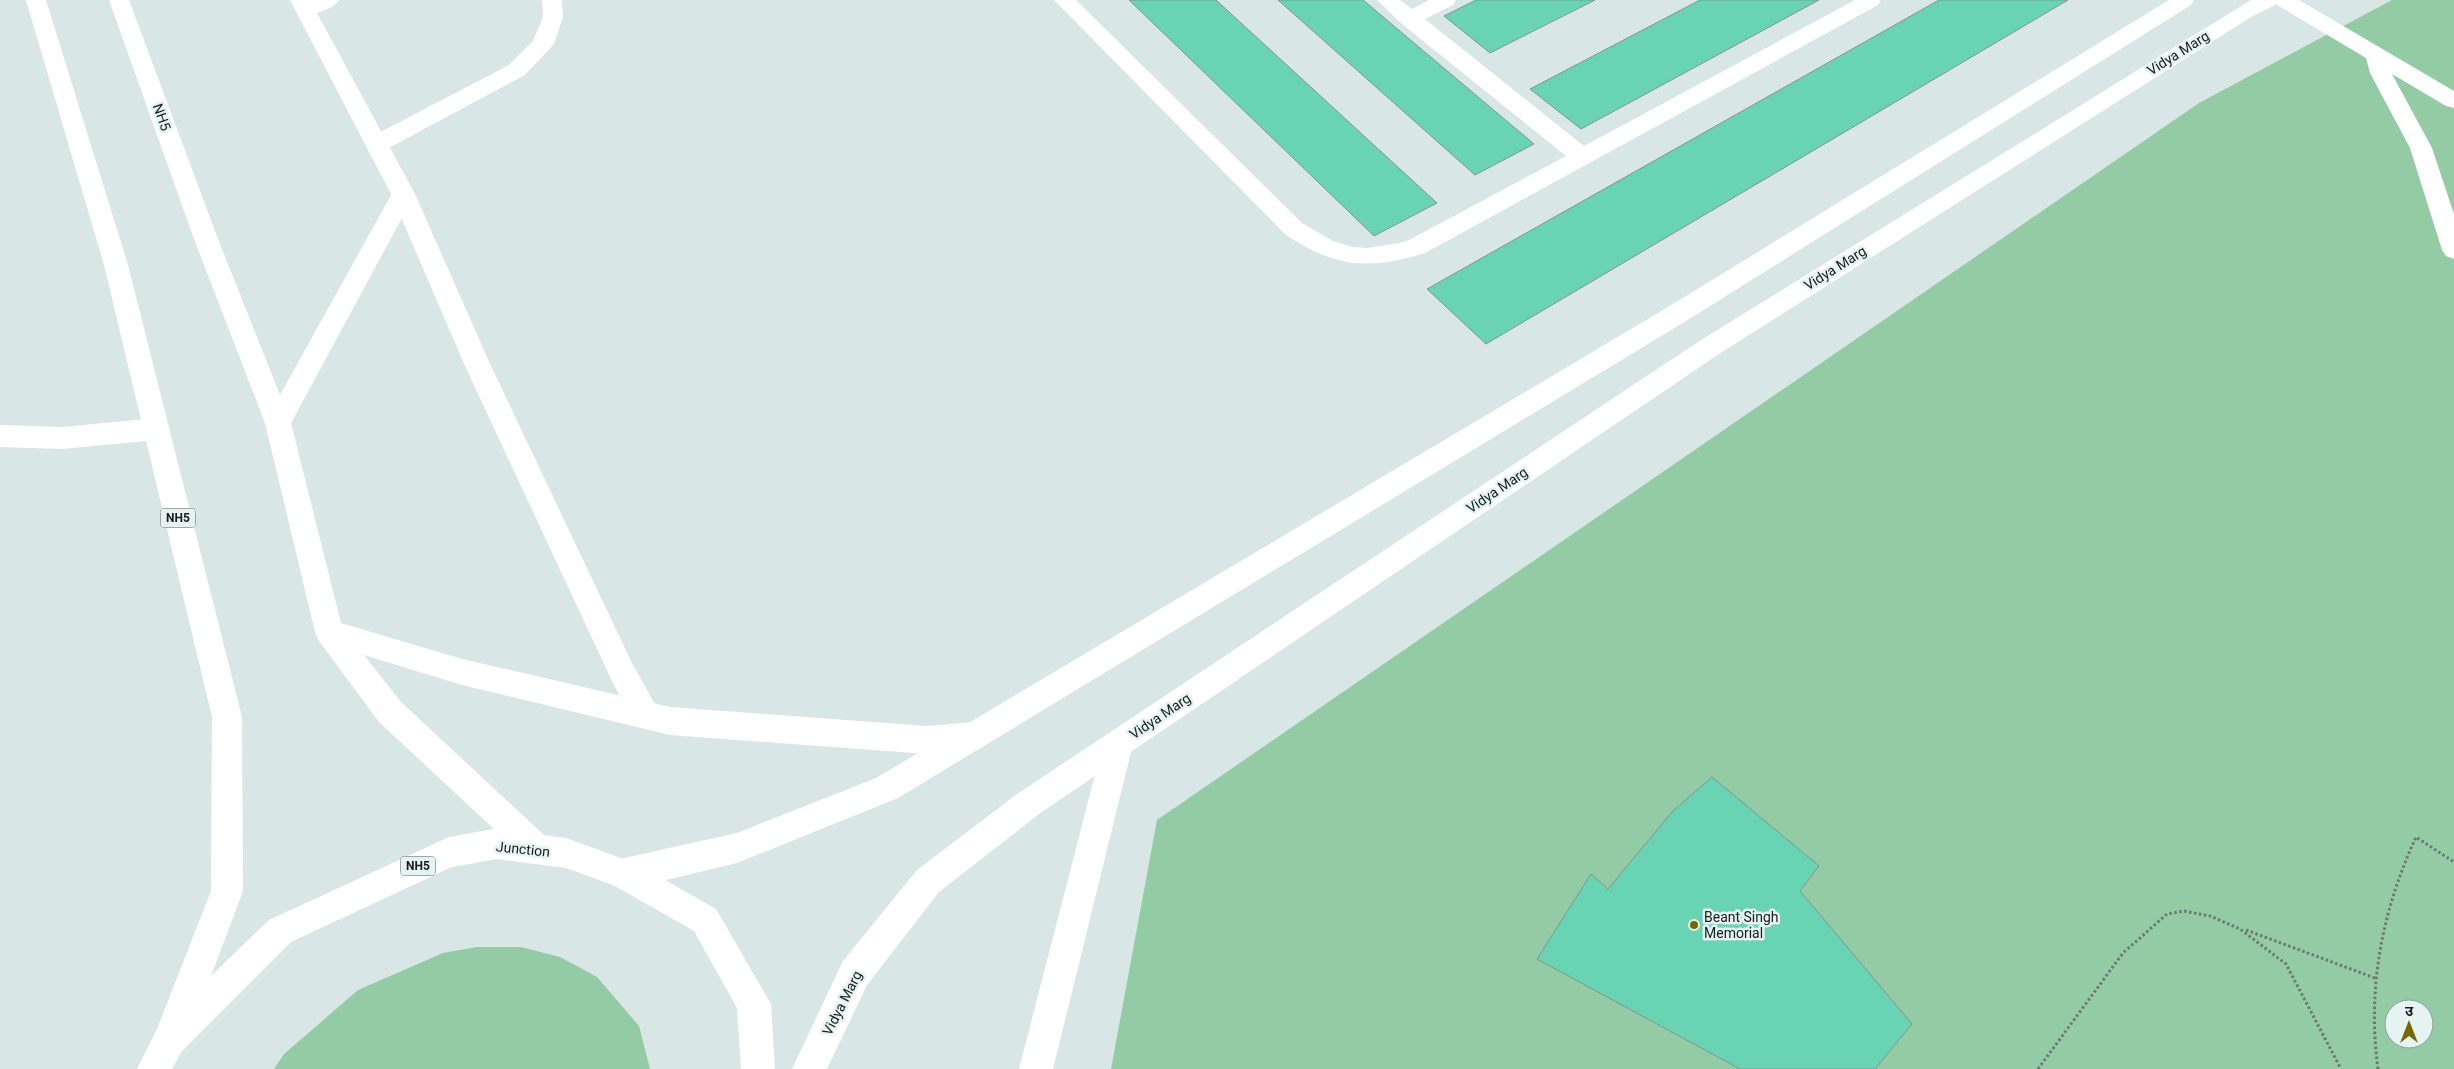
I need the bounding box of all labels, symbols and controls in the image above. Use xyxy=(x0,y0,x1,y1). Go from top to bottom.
street label: Vidya Marg xyxy=(2144,28,2212,78)
street label: NH5 xyxy=(150,101,174,133)
street label: Vidya Marg xyxy=(1801,243,1869,293)
street label: Vidya Marg xyxy=(1463,464,1531,516)
road number: NH5 xyxy=(160,508,196,528)
street label: Vidya Marg xyxy=(1126,690,1194,742)
street label: Junction xyxy=(495,838,551,860)
road number: NH5 xyxy=(400,856,436,876)
place label: Beant Singh Memorial xyxy=(1704,909,1779,941)
marker: Beant Singh Memorial xyxy=(1688,919,1700,931)
street label: Vidya Marg xyxy=(819,968,865,1038)
north arrow xyxy=(2384,999,2434,1049)
text: उ xyxy=(2405,1003,2414,1019)

